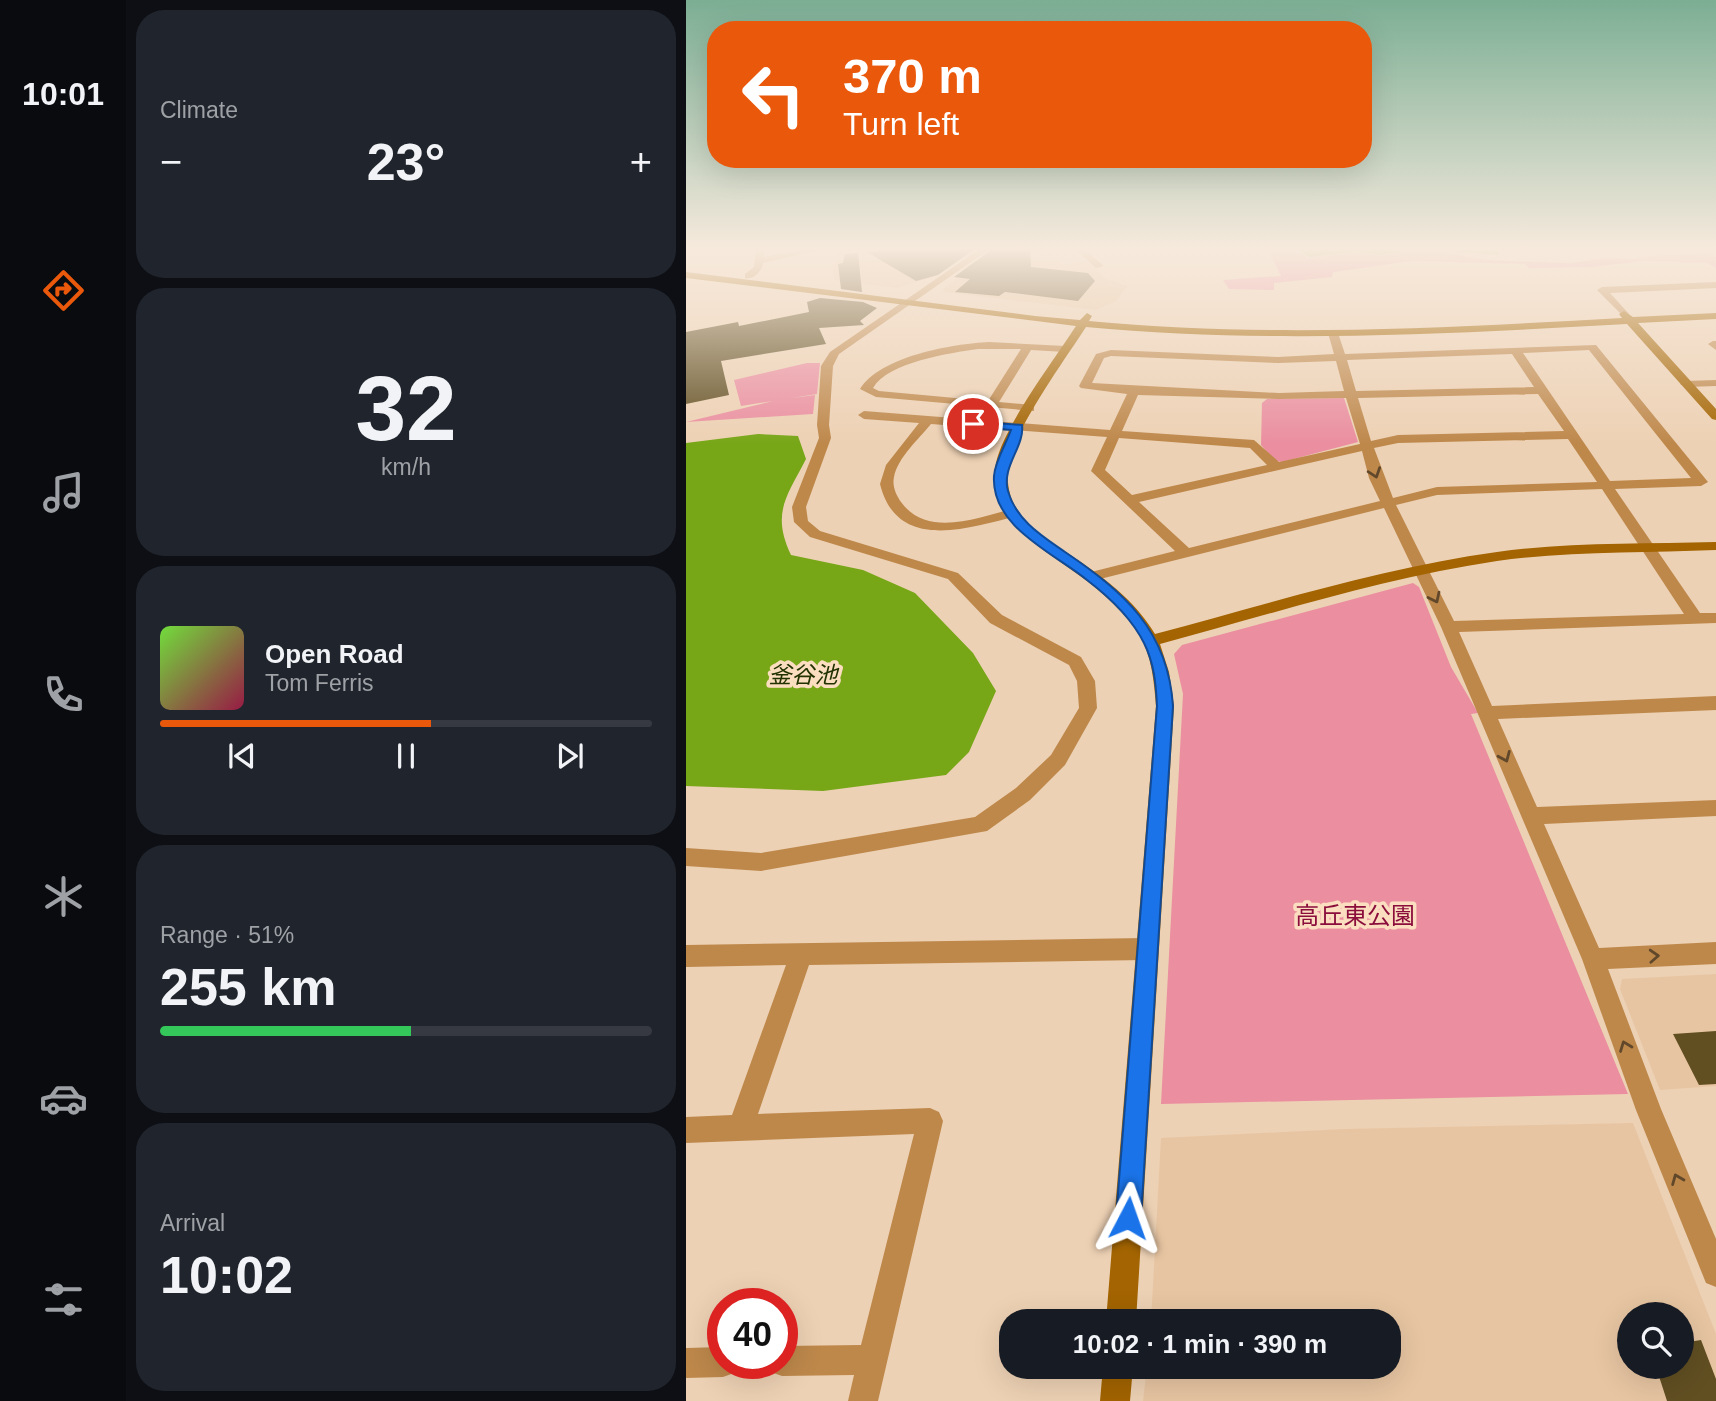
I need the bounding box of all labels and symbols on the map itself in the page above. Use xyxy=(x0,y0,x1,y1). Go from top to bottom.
pin xyxy=(943,394,1003,454)
one-way arrow xyxy=(1367,466,1381,478)
one-way arrow xyxy=(1427,591,1441,603)
water label: 釜谷池 xyxy=(769,662,840,688)
one-way arrow xyxy=(1497,751,1511,763)
park label: 高丘東公園 xyxy=(1295,902,1415,929)
one-way arrow xyxy=(1649,949,1660,964)
one-way arrow xyxy=(1619,1040,1633,1052)
one-way arrow xyxy=(1672,1174,1686,1186)
position arrow xyxy=(1091,1181,1165,1255)
speed limit sign: 40 xyxy=(707,1288,798,1379)

